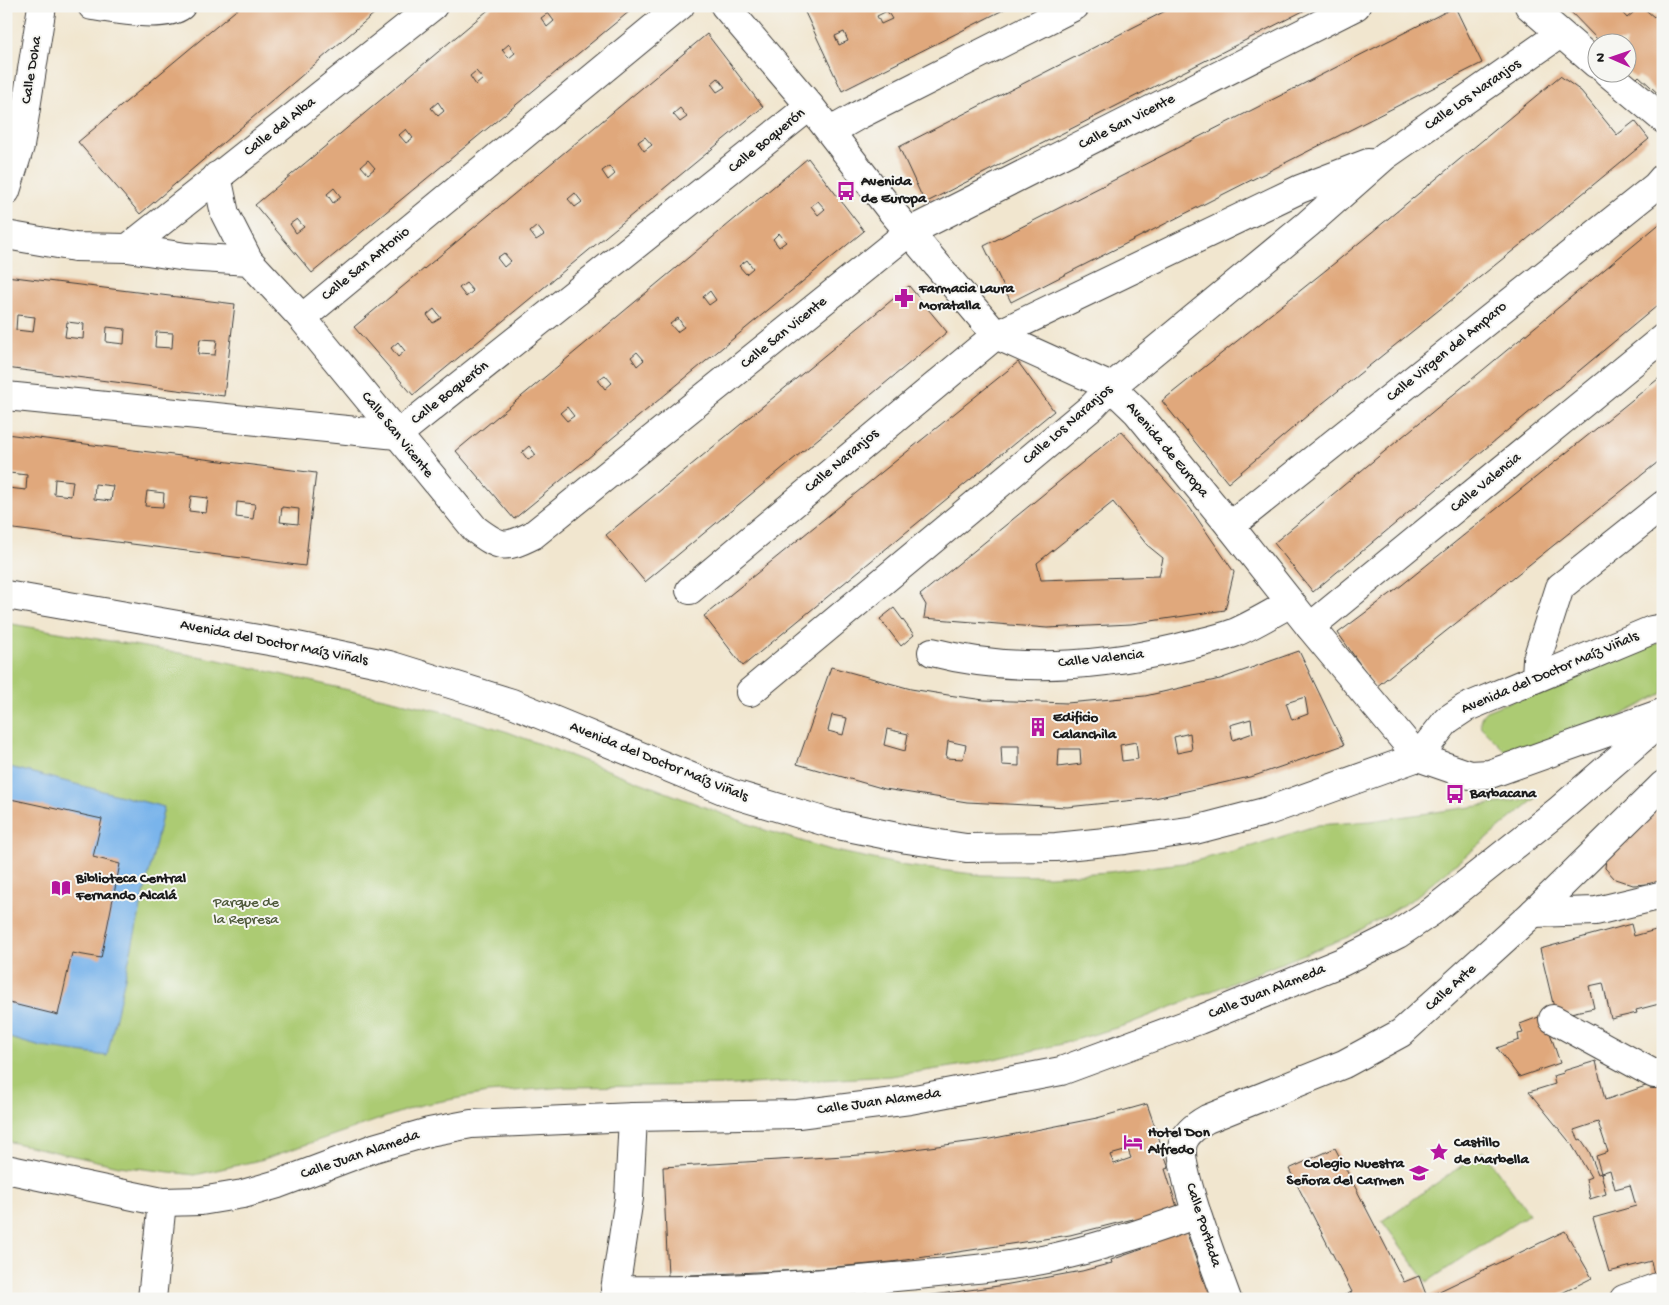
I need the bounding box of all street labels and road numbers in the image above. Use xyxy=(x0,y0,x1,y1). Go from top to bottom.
street label: Calle Doha xyxy=(18,34,46,105)
street label: Calle Los Naranjos xyxy=(1421,55,1525,135)
street label: Calle San Vicente xyxy=(1076,90,1178,154)
street label: Calle del Alba xyxy=(241,93,320,161)
street label: Calle Boquerón xyxy=(725,104,809,178)
street label: Calle San Antonio xyxy=(318,223,414,305)
street label: Calle San Vicente xyxy=(737,293,831,373)
street label: Calle Virgen del Amparo xyxy=(1383,298,1511,406)
street label: Calle Boquerón xyxy=(408,357,492,429)
street label: Calle Los Naranjos xyxy=(1019,381,1117,469)
street label: Calle San Vicente xyxy=(357,388,437,482)
street label: Avenida de Europa xyxy=(1122,398,1213,502)
street label: Calle Naranjos xyxy=(801,425,883,497)
street label: Calle Valencia xyxy=(1447,449,1526,517)
street label: Avenida del Doctor Maíz Viñals xyxy=(178,616,370,670)
street label: Avenida del Doctor Maíz Viñals xyxy=(1459,627,1642,719)
street label: Calle Valencia xyxy=(1057,645,1145,672)
street label: Avenida del Doctor Maíz Viñals xyxy=(567,718,751,806)
street label: Calle Juan Alameda xyxy=(1206,960,1329,1024)
street label: Calle Arte xyxy=(1422,960,1480,1016)
street label: Calle Juan Alameda xyxy=(816,1084,942,1120)
street label: Calle Juan Alameda xyxy=(298,1126,422,1184)
street label: Calle Portada xyxy=(1181,1181,1225,1270)

